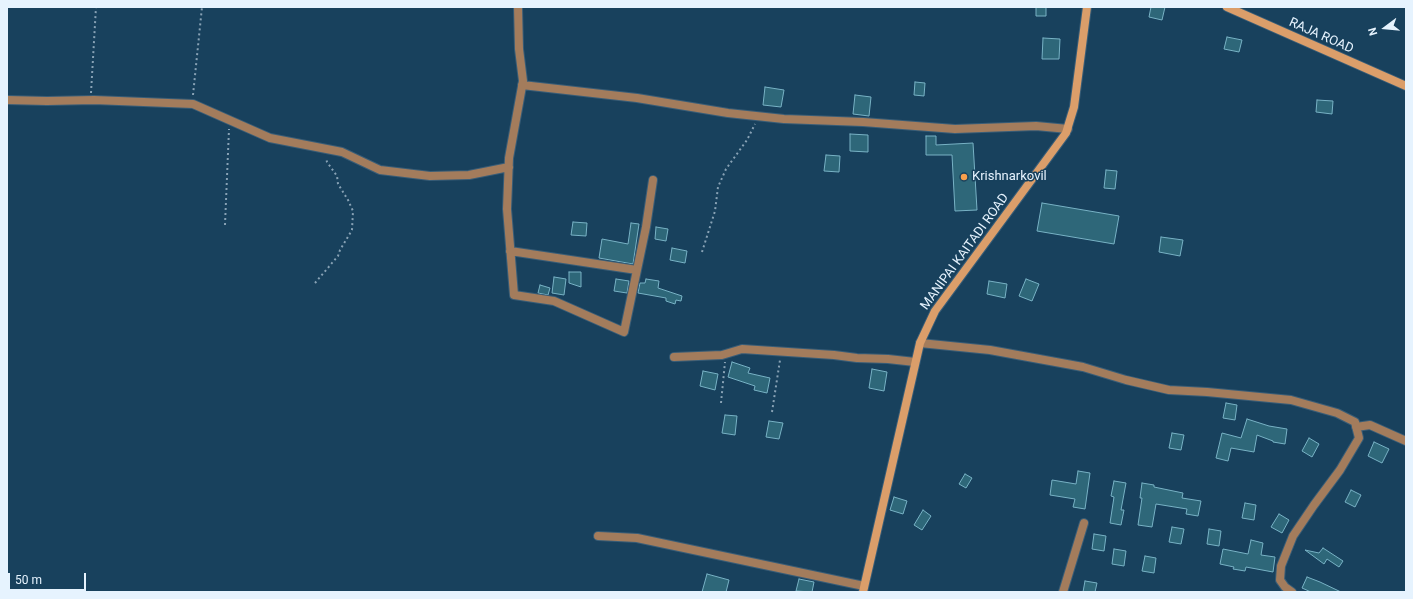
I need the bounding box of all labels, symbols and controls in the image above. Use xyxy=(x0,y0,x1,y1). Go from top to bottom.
north arrow xyxy=(1365,8,1405,48)
street label: RAJA ROAD xyxy=(1286,15,1356,57)
text: N xyxy=(1366,26,1380,37)
place label: Krishnarkovil xyxy=(972,169,1047,185)
marker: Krishnarkovil xyxy=(959,172,969,182)
street label: MANIPAI KAITADI ROAD xyxy=(917,191,1013,313)
scale bar xyxy=(10,565,88,591)
text: 50 m xyxy=(15,573,42,587)

